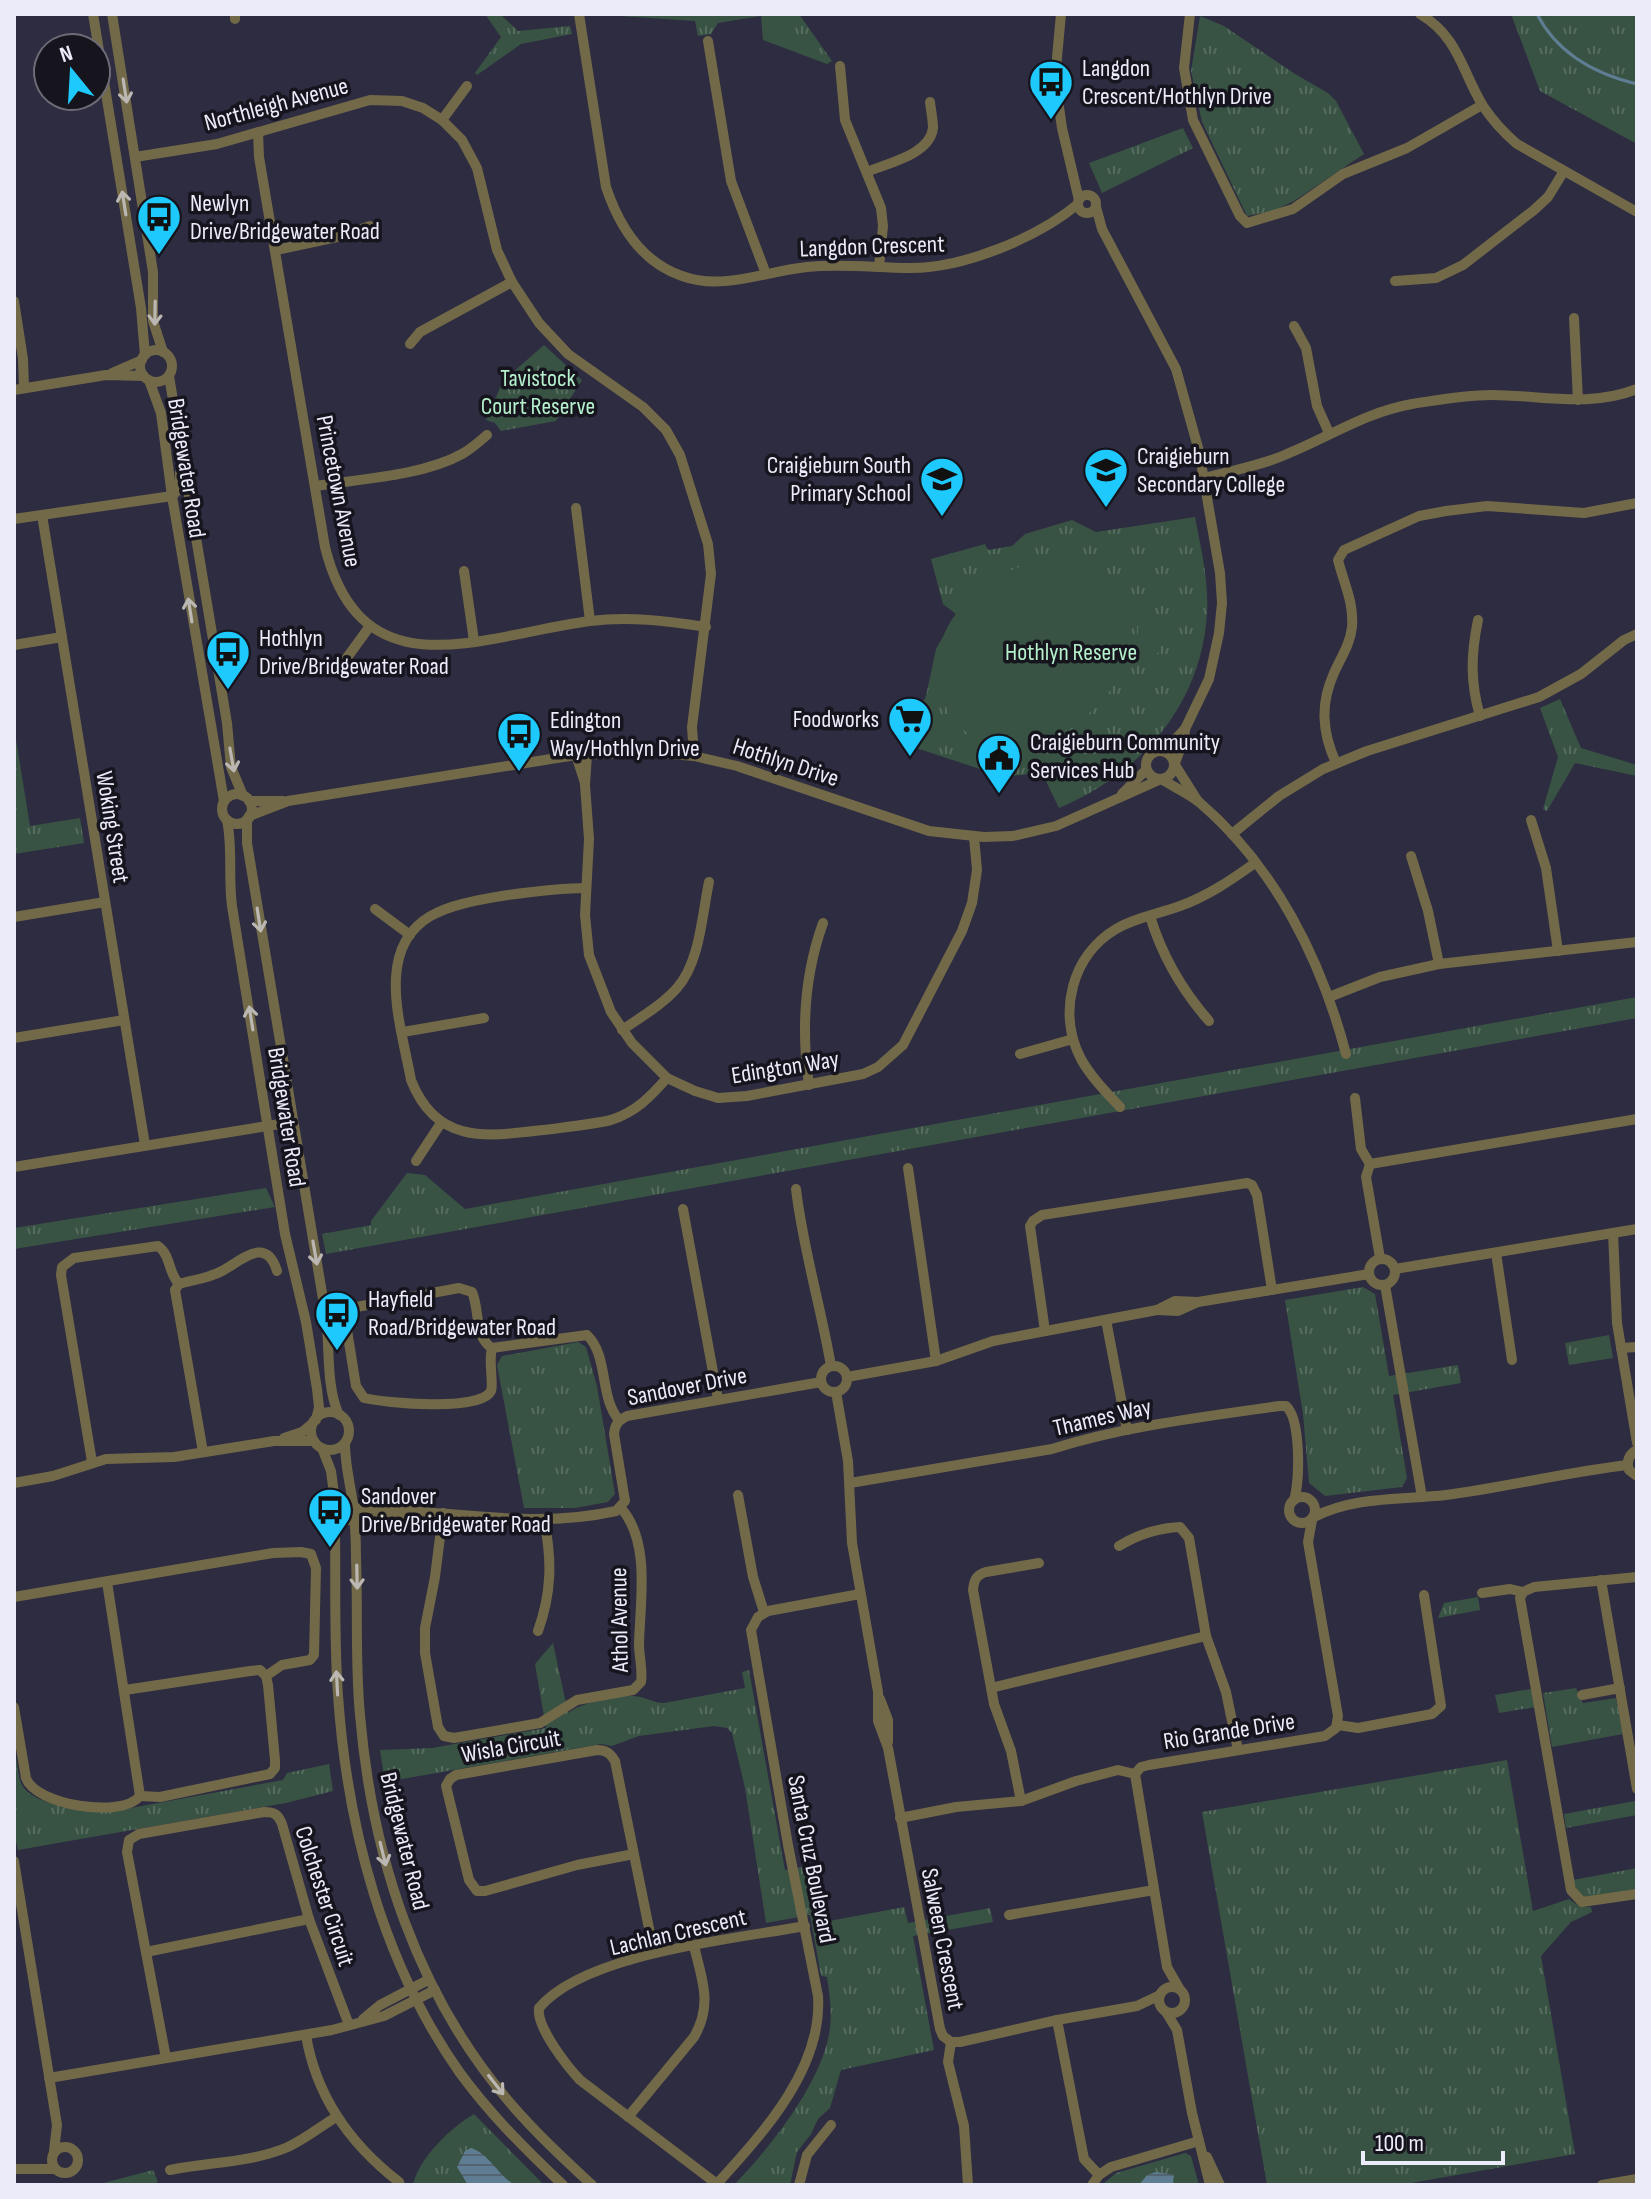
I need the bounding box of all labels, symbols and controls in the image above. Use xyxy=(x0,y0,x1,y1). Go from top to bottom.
north arrow xyxy=(32,32,112,112)
text: N xyxy=(57,40,76,69)
place label: Langdon Crescent/Hothlyn Drive xyxy=(1082,54,1272,111)
bus stop icon: Langdon Crescent/Hothlyn Drive xyxy=(1027,58,1075,121)
street label: Northleigh Avenue xyxy=(201,71,351,138)
one-way arrow xyxy=(118,78,133,103)
place label: Newlyn Drive/Bridgewater Road xyxy=(190,189,380,246)
one-way arrow xyxy=(116,191,131,216)
bus stop icon: Newlyn Drive/Bridgewater Road xyxy=(135,193,183,256)
street label: Langdon Crescent xyxy=(799,229,945,264)
one-way arrow xyxy=(147,299,163,326)
park label: Tavistock Court Reserve xyxy=(481,364,595,421)
street label: Bridgewater Road xyxy=(161,396,212,540)
street label: Princetown Avenue xyxy=(310,413,367,569)
place label: Craigieburn Secondary College xyxy=(1137,442,1285,499)
school or university icon: Craigieburn Secondary College xyxy=(1082,446,1130,509)
place label: Craigieburn South Primary School xyxy=(767,451,911,508)
school or university icon: Craigieburn South Primary School xyxy=(918,455,966,518)
one-way arrow xyxy=(182,598,197,623)
place label: Hothlyn Drive/Bridgewater Road xyxy=(259,624,449,681)
bus stop icon: Hothlyn Drive/Bridgewater Road xyxy=(204,628,252,691)
park label: Hothlyn Reserve xyxy=(1005,638,1137,667)
supermarket icon: Foodworks xyxy=(886,695,934,758)
place label: Foodworks xyxy=(793,705,879,734)
place label: Edington Way/Hothlyn Drive xyxy=(550,706,700,763)
bus stop icon: Edington Way/Hothlyn Drive xyxy=(495,710,543,773)
place label: Craigieburn Community Services Hub xyxy=(1030,728,1220,785)
street label: Hothlyn Drive xyxy=(729,732,842,793)
public building icon: Craigieburn Community Services Hub xyxy=(975,732,1023,795)
one-way arrow xyxy=(225,747,240,773)
street label: Woking Street xyxy=(89,769,136,885)
one-way arrow xyxy=(252,907,267,932)
one-way arrow xyxy=(242,1006,257,1031)
street label: Bridgewater Road xyxy=(261,1045,312,1189)
street label: Edington Way xyxy=(729,1045,841,1090)
one-way arrow xyxy=(308,1240,323,1265)
place label: Hayfield Road/Bridgewater Road xyxy=(368,1285,556,1342)
bus stop icon: Hayfield Road/Bridgewater Road xyxy=(313,1289,361,1352)
street label: Sandover Drive xyxy=(625,1361,749,1412)
street label: Thames Way xyxy=(1050,1392,1154,1443)
place label: Sandover Drive/Bridgewater Road xyxy=(361,1482,551,1539)
bus stop icon: Sandover Drive/Bridgewater Road xyxy=(306,1486,354,1549)
one-way arrow xyxy=(349,1563,364,1590)
street label: Athol Avenue xyxy=(604,1567,635,1674)
one-way arrow xyxy=(330,1670,345,1697)
street label: Rio Grande Drive xyxy=(1161,1707,1297,1756)
street label: Wisla Circuit xyxy=(459,1724,563,1769)
street label: Bridgewater Road xyxy=(373,1769,436,1913)
street label: Santa Cruz Boulevard xyxy=(781,1773,842,1945)
street label: Colchester Circuit xyxy=(288,1822,361,1970)
one-way arrow xyxy=(376,1840,391,1866)
street label: Salween Crescent xyxy=(915,1866,970,2013)
street label: Lachlan Crescent xyxy=(607,1903,749,1962)
one-way arrow xyxy=(487,2074,505,2095)
scale bar xyxy=(1363,2115,1503,2165)
text: 100 m xyxy=(1375,2129,1424,2158)

